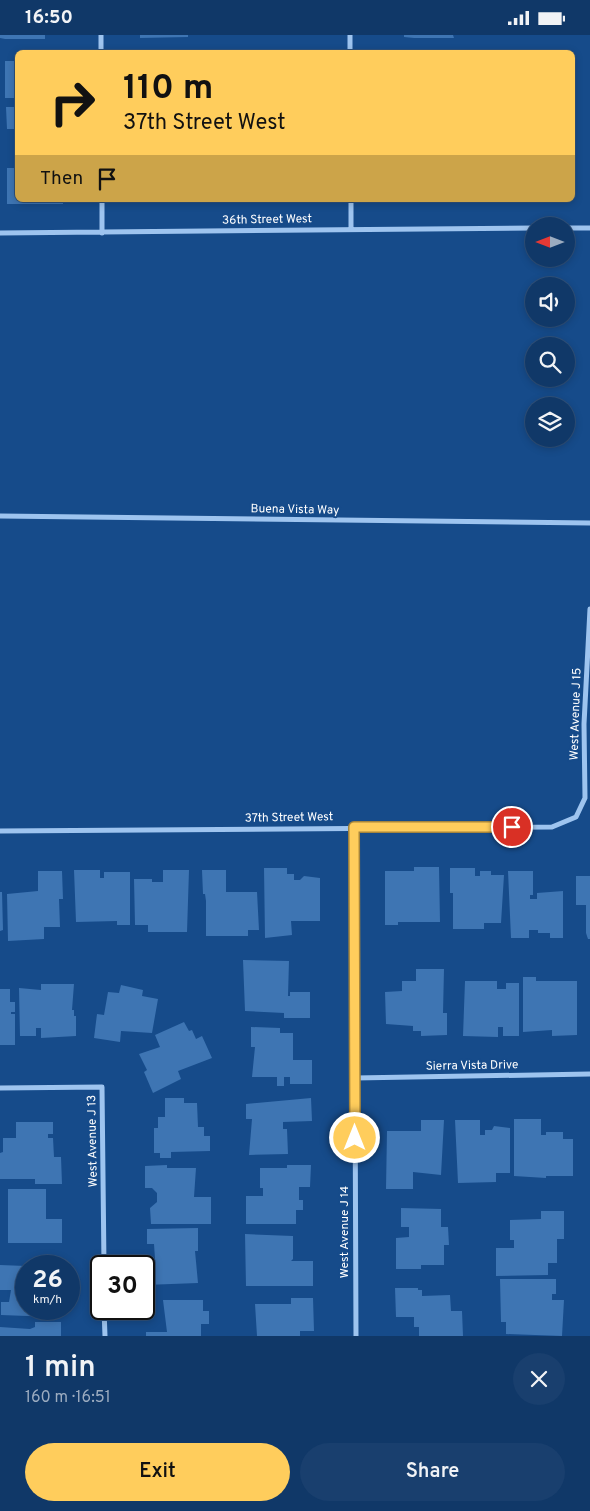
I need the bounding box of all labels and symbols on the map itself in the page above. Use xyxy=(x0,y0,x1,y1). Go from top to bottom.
street label: 36th Street West xyxy=(222,211,312,229)
north arrow xyxy=(525,217,575,267)
street label: Buena Vista Way xyxy=(251,501,339,519)
street label: West Avenue J 15 xyxy=(566,667,586,761)
pin xyxy=(491,806,533,848)
street label: 37th Street West xyxy=(245,809,333,827)
street label: Sierra Vista Drive xyxy=(425,1057,519,1075)
street label: West Avenue J 13 xyxy=(84,1095,102,1187)
position arrow xyxy=(328,1111,380,1163)
street label: West Avenue J 14 xyxy=(337,1186,353,1278)
speed limit sign: 30 xyxy=(90,1255,155,1320)

